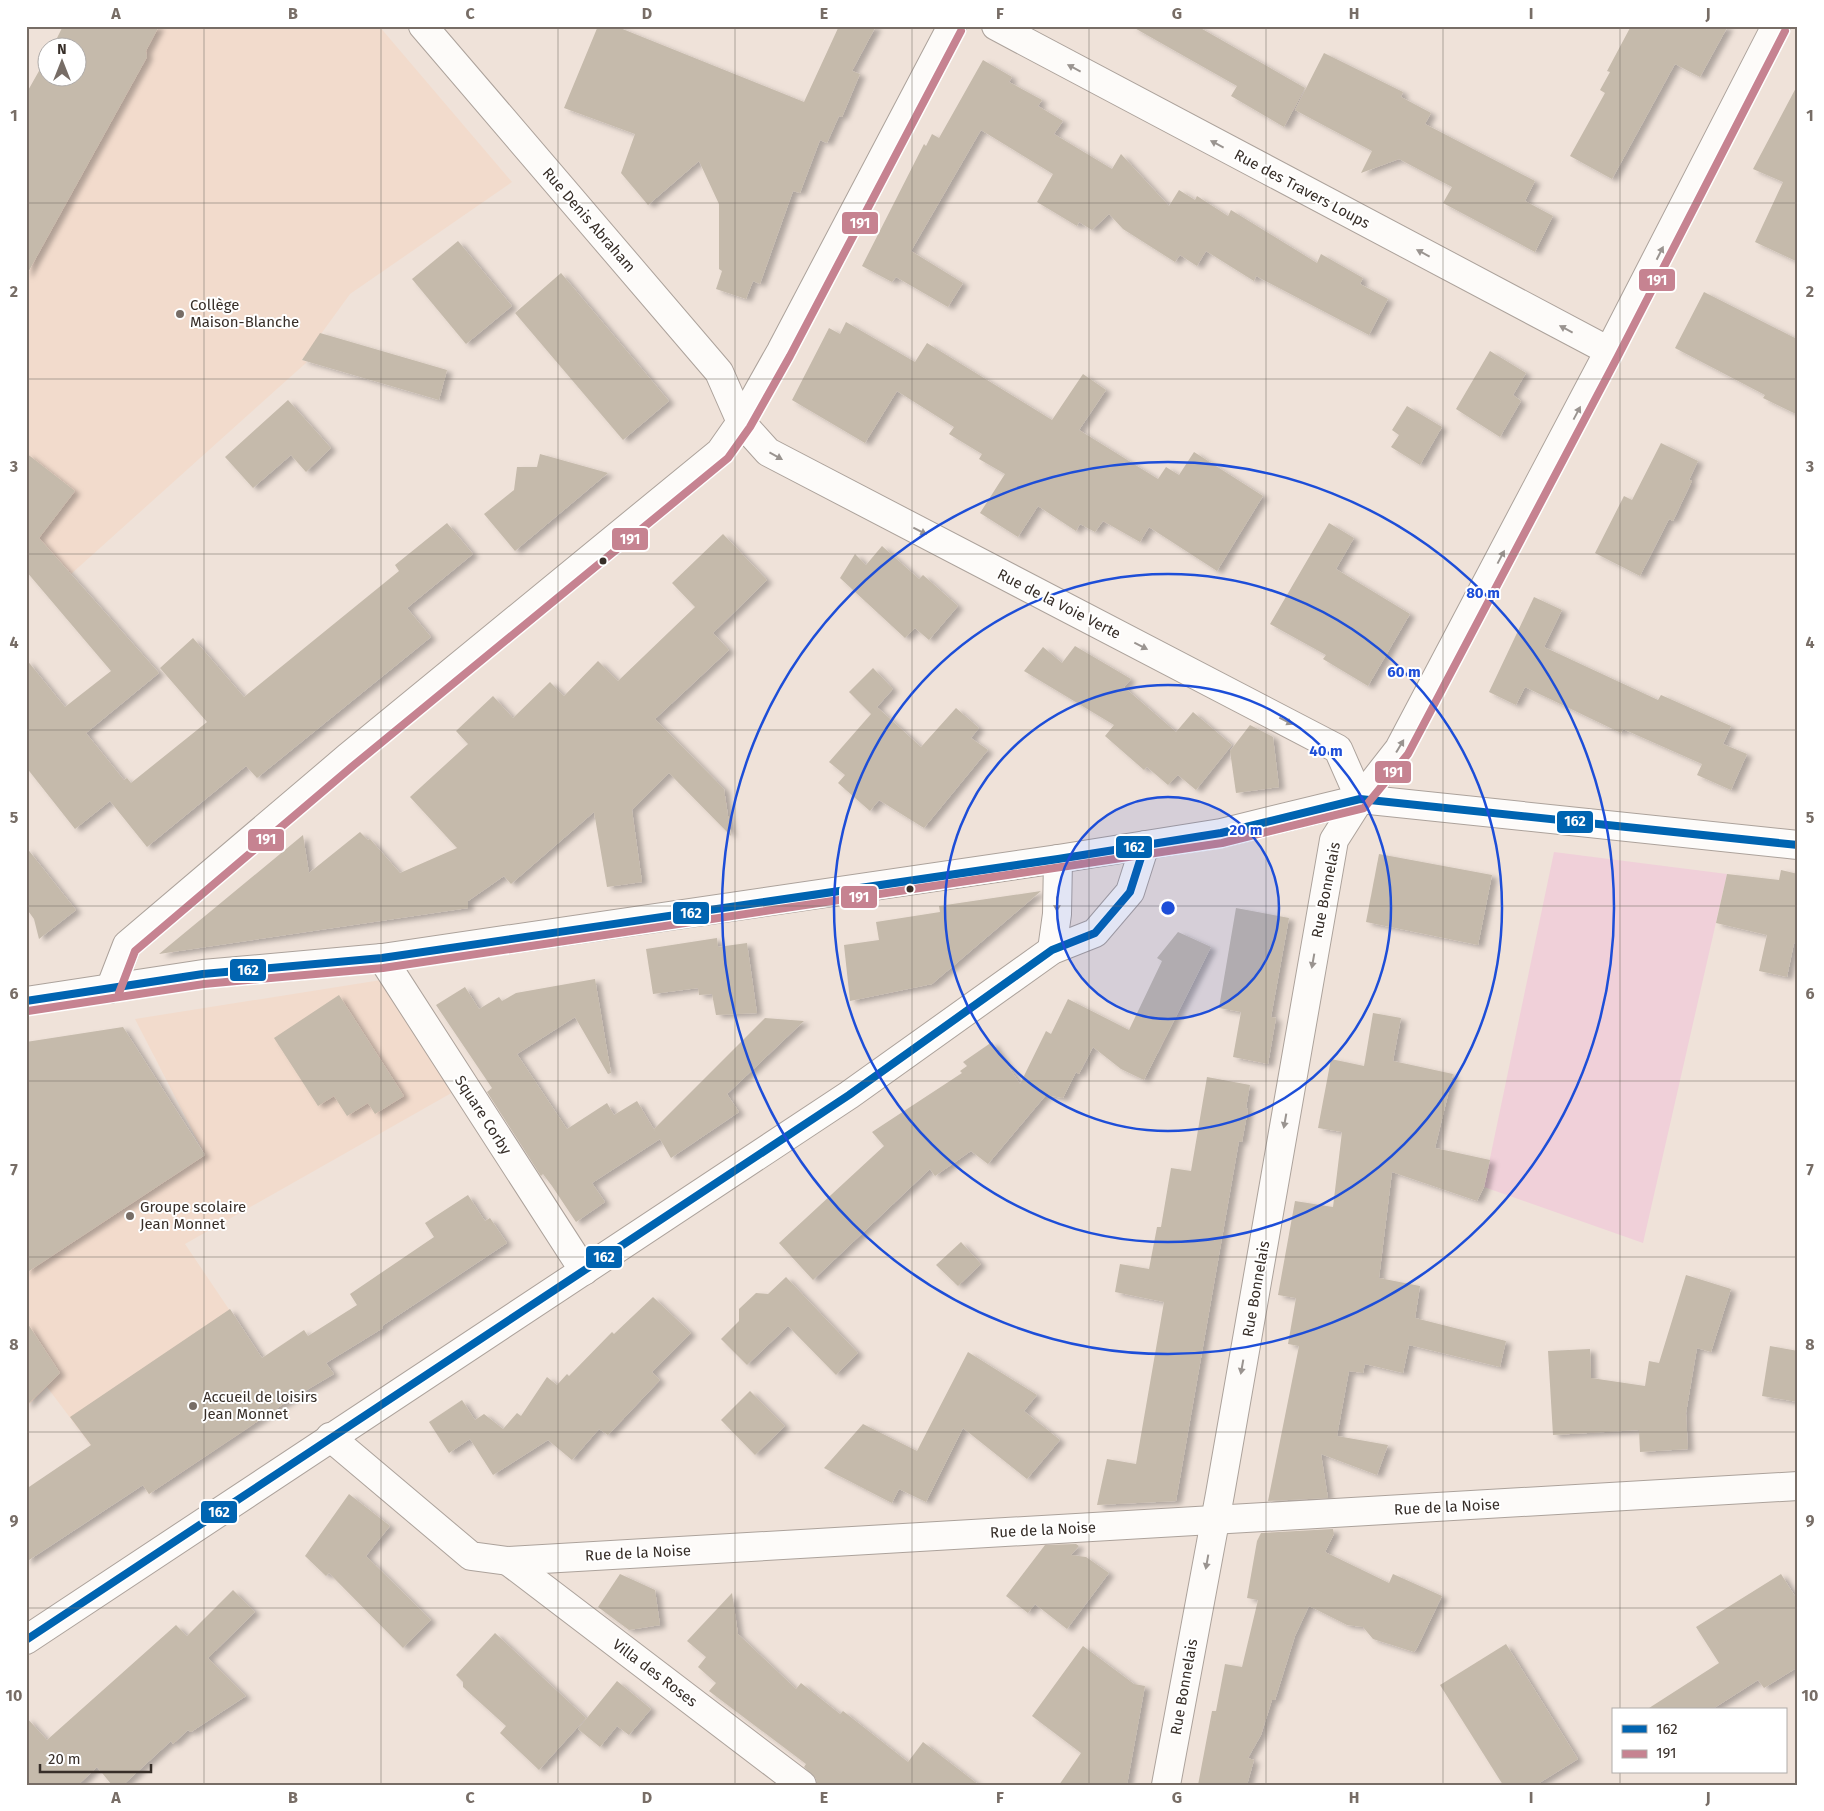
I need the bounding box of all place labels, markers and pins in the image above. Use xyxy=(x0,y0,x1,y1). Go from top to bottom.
place label: Collège Maison-Blanche xyxy=(190,296,299,331)
marker: Collège Maison-Blanche xyxy=(174,308,186,320)
unlabelled marker xyxy=(598,556,608,566)
unlabelled marker xyxy=(905,884,915,894)
centre of rings xyxy=(1159,899,1177,917)
place label: Groupe scolaire Jean Monnet xyxy=(140,1198,246,1233)
marker: Groupe scolaire Jean Monnet xyxy=(124,1210,136,1222)
place label: Accueil de loisirs Jean Monnet xyxy=(203,1388,317,1423)
marker: Accueil de loisirs Jean Monnet xyxy=(187,1400,199,1412)

